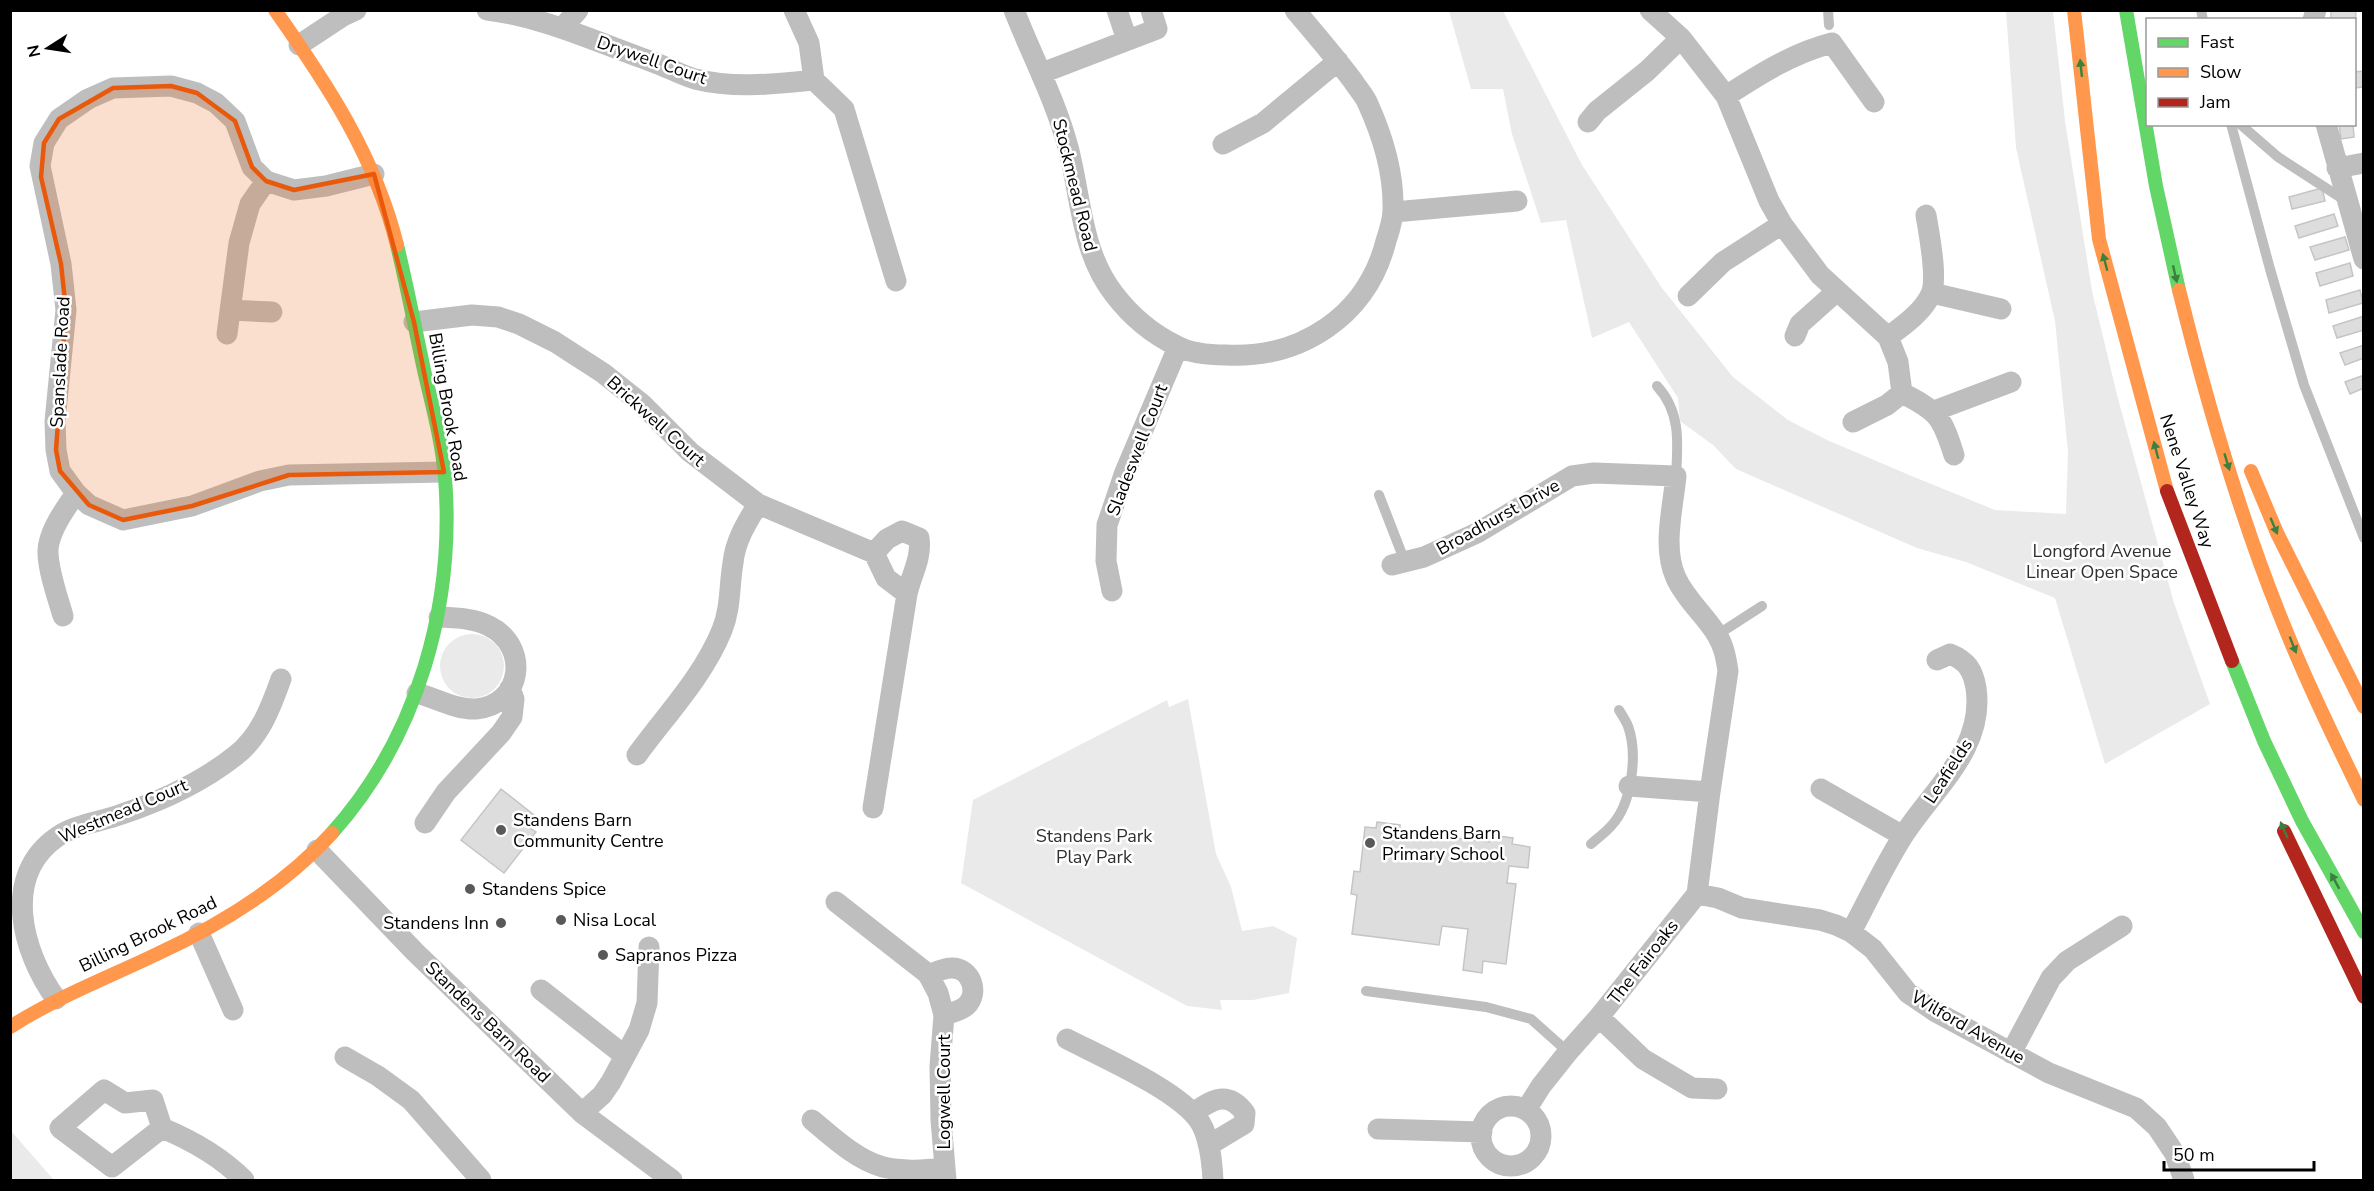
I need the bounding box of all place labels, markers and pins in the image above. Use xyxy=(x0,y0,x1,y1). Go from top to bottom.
place label: Standens Barn Community Centre xyxy=(513,808,664,853)
place label: Standens Barn Primary School xyxy=(1382,821,1505,866)
marker: Standens Barn Community Centre xyxy=(494,823,508,837)
marker: Standens Barn Primary School xyxy=(1363,836,1377,850)
place label: Standens Spice xyxy=(482,877,606,901)
marker: Standens Spice xyxy=(463,882,477,896)
place label: Nisa Local xyxy=(573,908,657,932)
place label: Standens Inn xyxy=(383,911,489,935)
marker: Nisa Local xyxy=(554,913,568,927)
marker: Standens Inn xyxy=(494,916,508,930)
place label: Sapranos Pizza xyxy=(615,943,737,967)
marker: Sapranos Pizza xyxy=(596,948,610,962)

